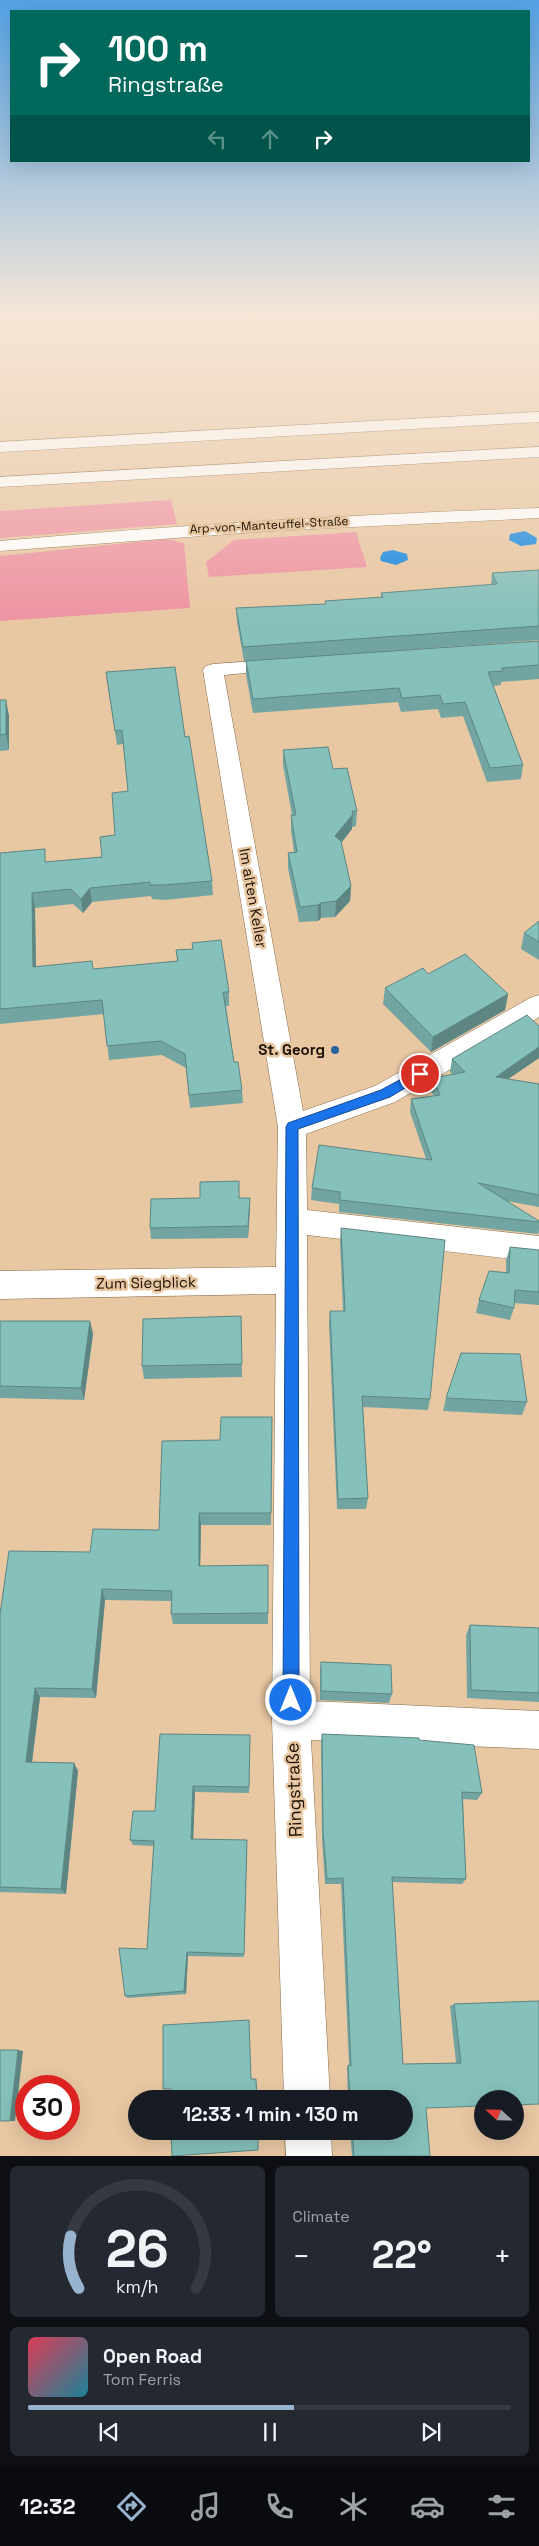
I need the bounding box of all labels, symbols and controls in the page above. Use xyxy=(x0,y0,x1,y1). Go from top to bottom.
text: 100 m xyxy=(108,27,208,71)
icon: right xyxy=(25,30,90,95)
text: Ringstraße xyxy=(108,70,224,98)
icon: left xyxy=(203,125,231,153)
icon: ahead xyxy=(256,125,284,153)
icon: right xyxy=(309,125,337,153)
street label: Arp-von-Manteuffel-Straße xyxy=(189,513,349,537)
street label: Im alten Keller xyxy=(235,847,272,950)
place label: St. Georg xyxy=(258,1040,325,1059)
marker: St. Georg xyxy=(329,1044,341,1056)
pin xyxy=(399,1053,441,1095)
icon: arrive xyxy=(406,1060,434,1088)
street label: Zum Siegblick xyxy=(96,1272,196,1293)
position arrow xyxy=(264,1673,316,1725)
street label: Ringstraße xyxy=(280,1742,307,1838)
speed limit sign: 30 xyxy=(15,2075,80,2140)
north arrow xyxy=(474,2090,524,2140)
map controls xyxy=(474,2090,524,2140)
text: 12:33 · 1 min · 130 m xyxy=(182,2102,359,2127)
text: Climate xyxy=(293,2206,350,2227)
text: 26 xyxy=(106,2216,169,2282)
text: 22° xyxy=(372,2231,432,2279)
text: − xyxy=(293,2238,310,2274)
text: + xyxy=(494,2238,511,2274)
text: km/h xyxy=(116,2275,159,2298)
text: Open Road xyxy=(103,2344,202,2369)
text: Tom Ferris xyxy=(103,2369,181,2390)
icon: previous xyxy=(95,2418,123,2446)
icon: pause xyxy=(256,2418,284,2446)
icon: next xyxy=(417,2418,445,2446)
icon: directions xyxy=(114,2489,149,2524)
icon: music xyxy=(188,2489,223,2524)
icon: phone xyxy=(262,2489,297,2524)
icon: climate xyxy=(336,2489,371,2524)
icon: car xyxy=(410,2489,445,2524)
icon: filters xyxy=(484,2489,519,2524)
text: 12:32 xyxy=(19,2492,76,2520)

